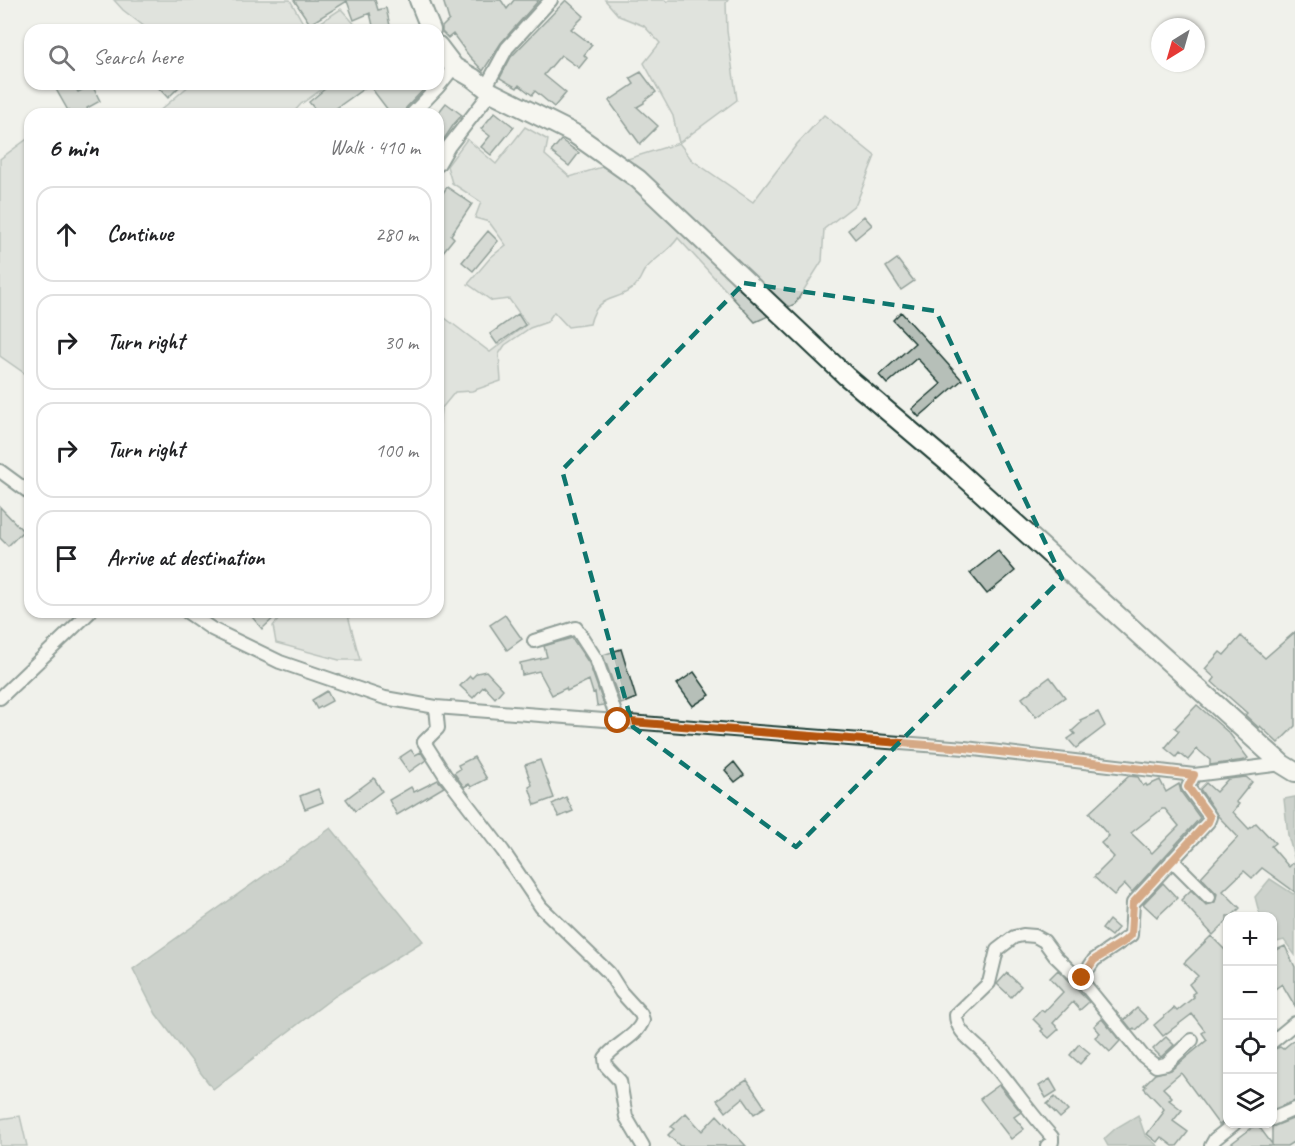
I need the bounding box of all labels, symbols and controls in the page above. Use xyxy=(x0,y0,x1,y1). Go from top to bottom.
north arrow xyxy=(1151,18,1205,72)
search box xyxy=(24,24,444,90)
icon: search xyxy=(45,41,78,74)
text: Search here xyxy=(93,43,183,71)
text: 6 min xyxy=(48,131,98,164)
text: Walk · 410 m xyxy=(330,135,420,160)
icon: ahead xyxy=(50,218,83,251)
text: Continue xyxy=(107,220,173,248)
text: 280 m xyxy=(375,222,418,247)
icon: right xyxy=(50,326,83,359)
text: Turn right xyxy=(107,328,184,356)
text: 30 m xyxy=(384,330,418,355)
icon: right xyxy=(50,434,83,467)
text: Turn right xyxy=(107,436,184,464)
text: 100 m xyxy=(375,438,418,463)
icon: arrive xyxy=(50,542,83,575)
text: Arrive at destination xyxy=(107,544,264,572)
route start xyxy=(604,707,630,733)
map controls xyxy=(1223,912,1277,1128)
button: + xyxy=(1223,912,1277,966)
route end xyxy=(1068,964,1094,990)
button: − xyxy=(1223,966,1277,1020)
button: locate xyxy=(1223,1020,1277,1074)
button: layers xyxy=(1223,1074,1277,1128)

